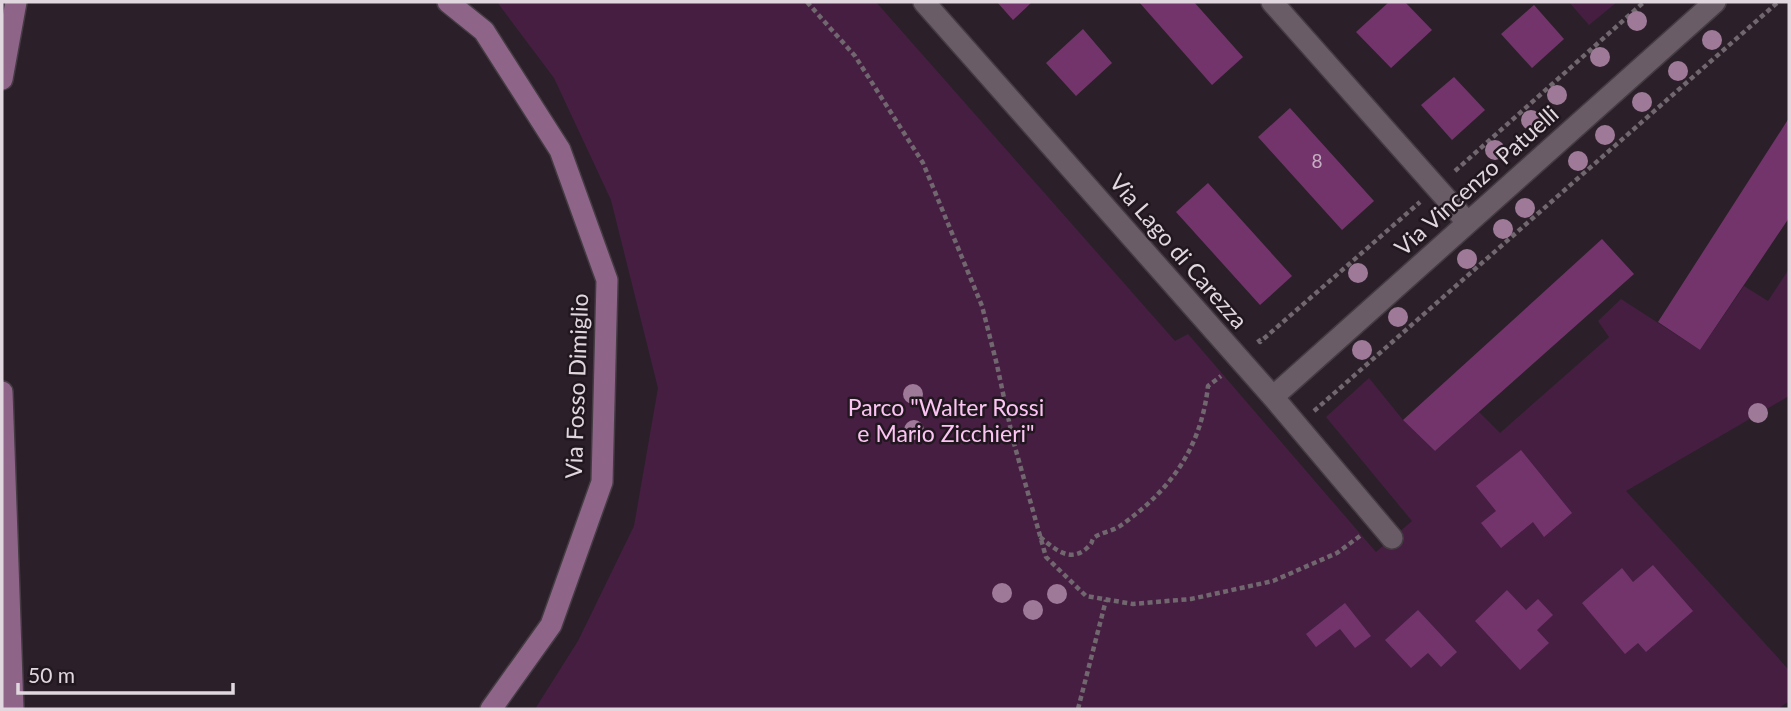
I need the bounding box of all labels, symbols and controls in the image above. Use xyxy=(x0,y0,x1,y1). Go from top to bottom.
street label: Via Vincenzo Patuelli xyxy=(1388,99,1564,261)
house number: 8 xyxy=(1311,149,1323,172)
street label: Via Lago di Carezza xyxy=(1104,168,1254,334)
street label: Via Fosso Dimiglio xyxy=(559,293,593,479)
park label: Parco "Walter Rossi e Mario Zicchieri" xyxy=(848,393,1044,447)
scale bar xyxy=(18,652,233,696)
text: 50 m xyxy=(28,662,75,687)

